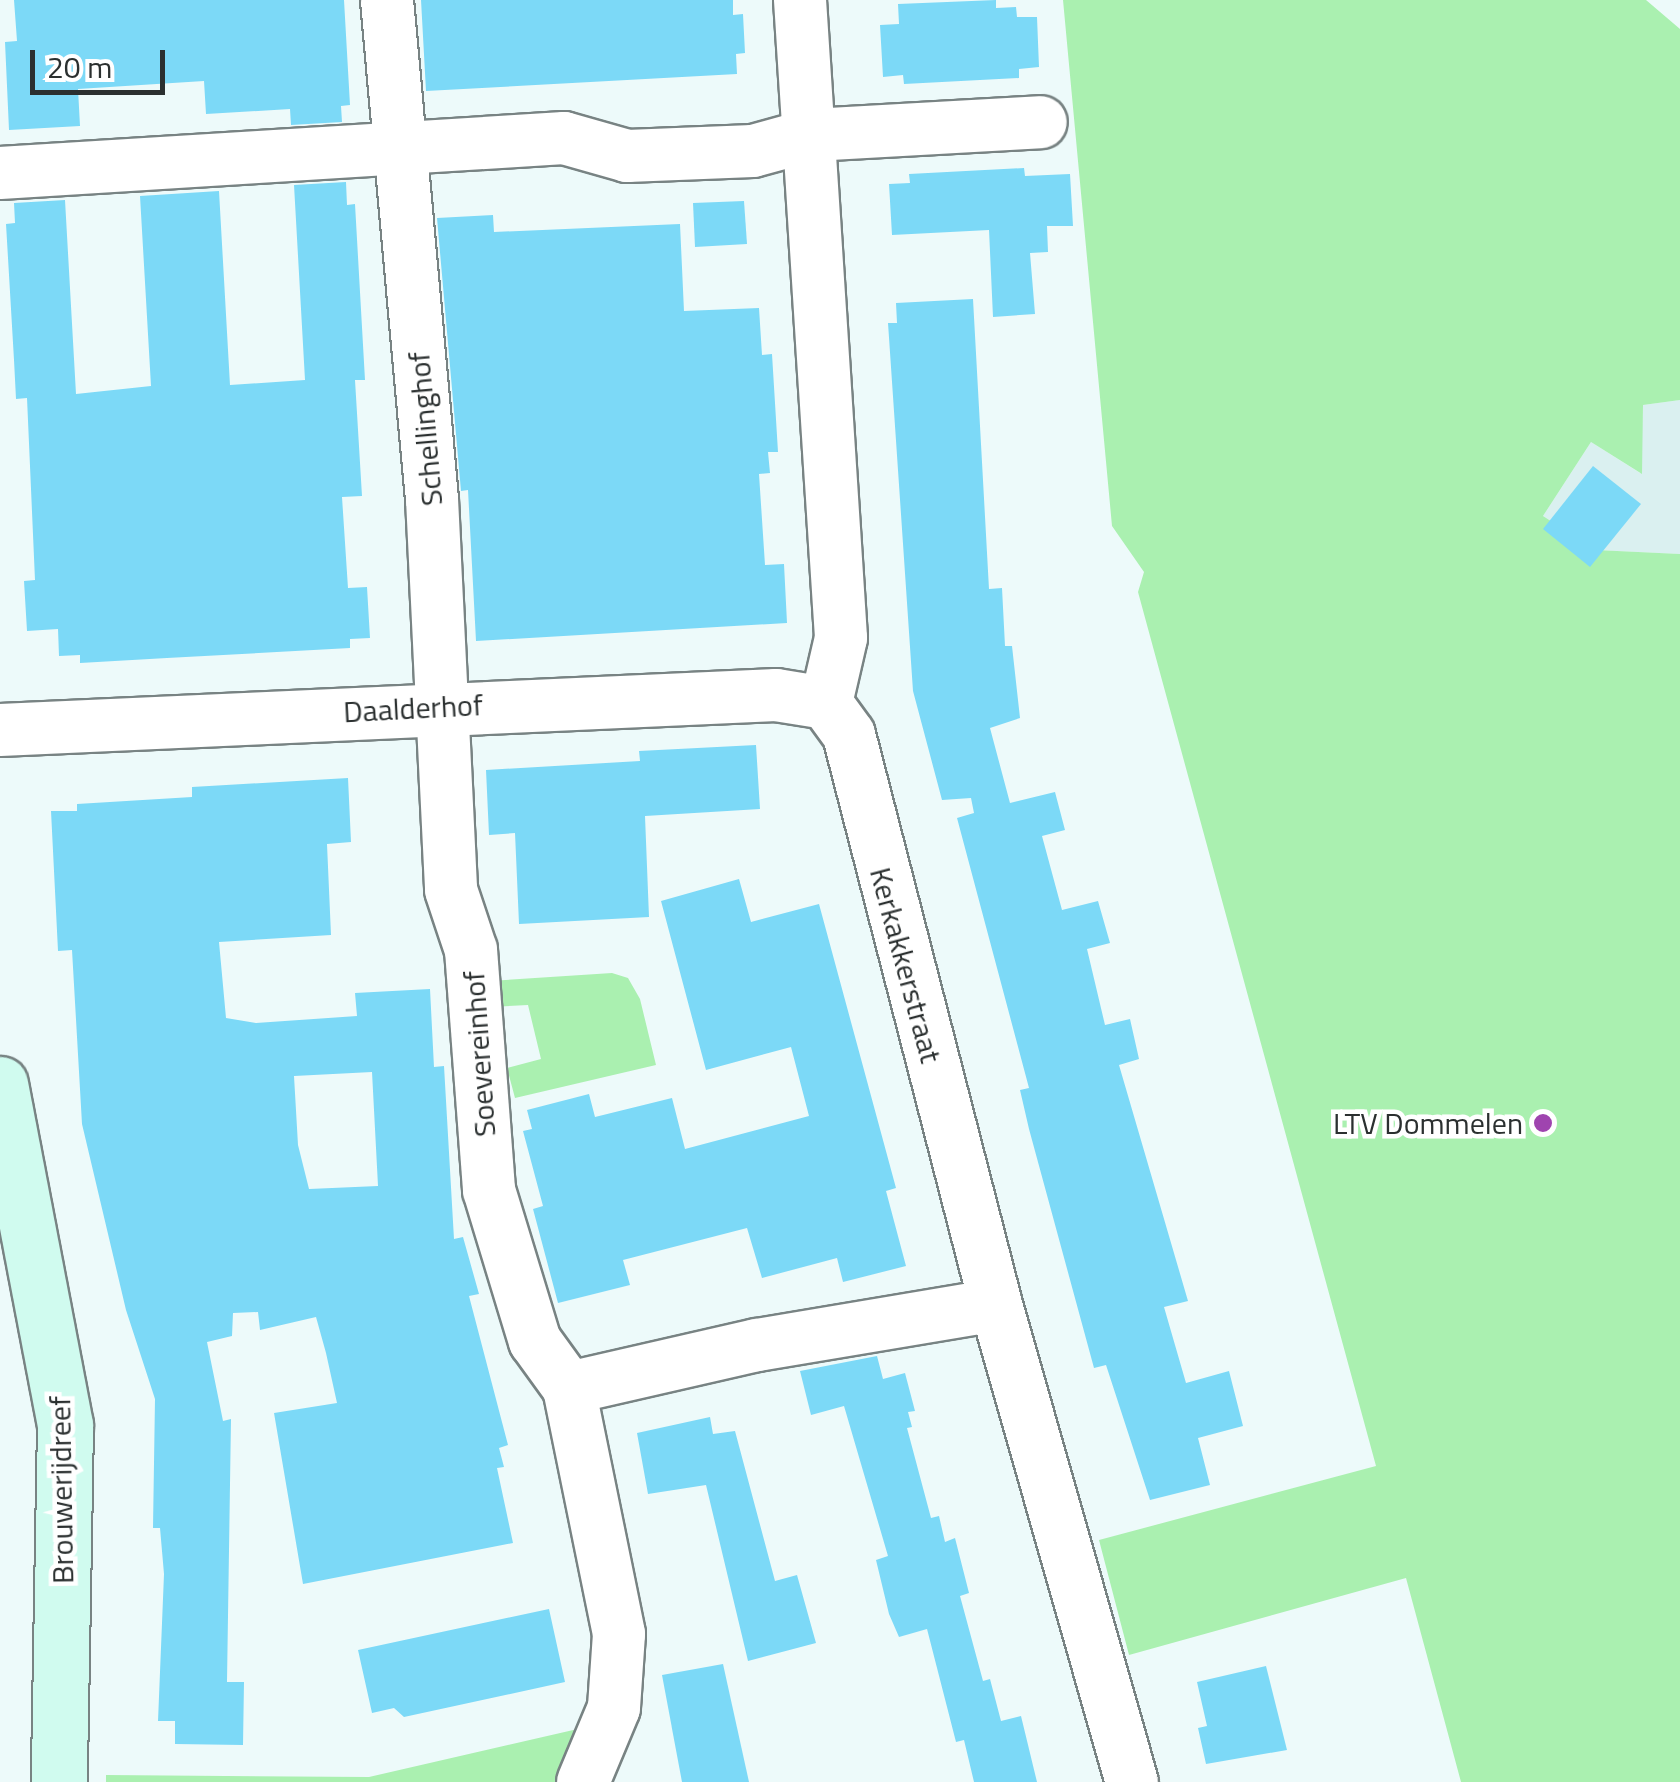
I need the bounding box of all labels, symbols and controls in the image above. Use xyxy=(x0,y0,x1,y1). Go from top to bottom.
scale bar xyxy=(35,30,170,92)
text: 20 m xyxy=(47,44,112,90)
street label: Schellinghof xyxy=(400,351,450,507)
street label: Daalderhof xyxy=(342,686,484,730)
street label: Kerkakkerstraat xyxy=(863,863,949,1067)
street label: Soevereinhof xyxy=(455,970,503,1138)
place label: LTV Dommelen xyxy=(1333,1105,1523,1141)
marker: LTV Dommelen xyxy=(1532,1112,1554,1134)
street label: Brouwerijdreef xyxy=(41,1396,81,1584)

